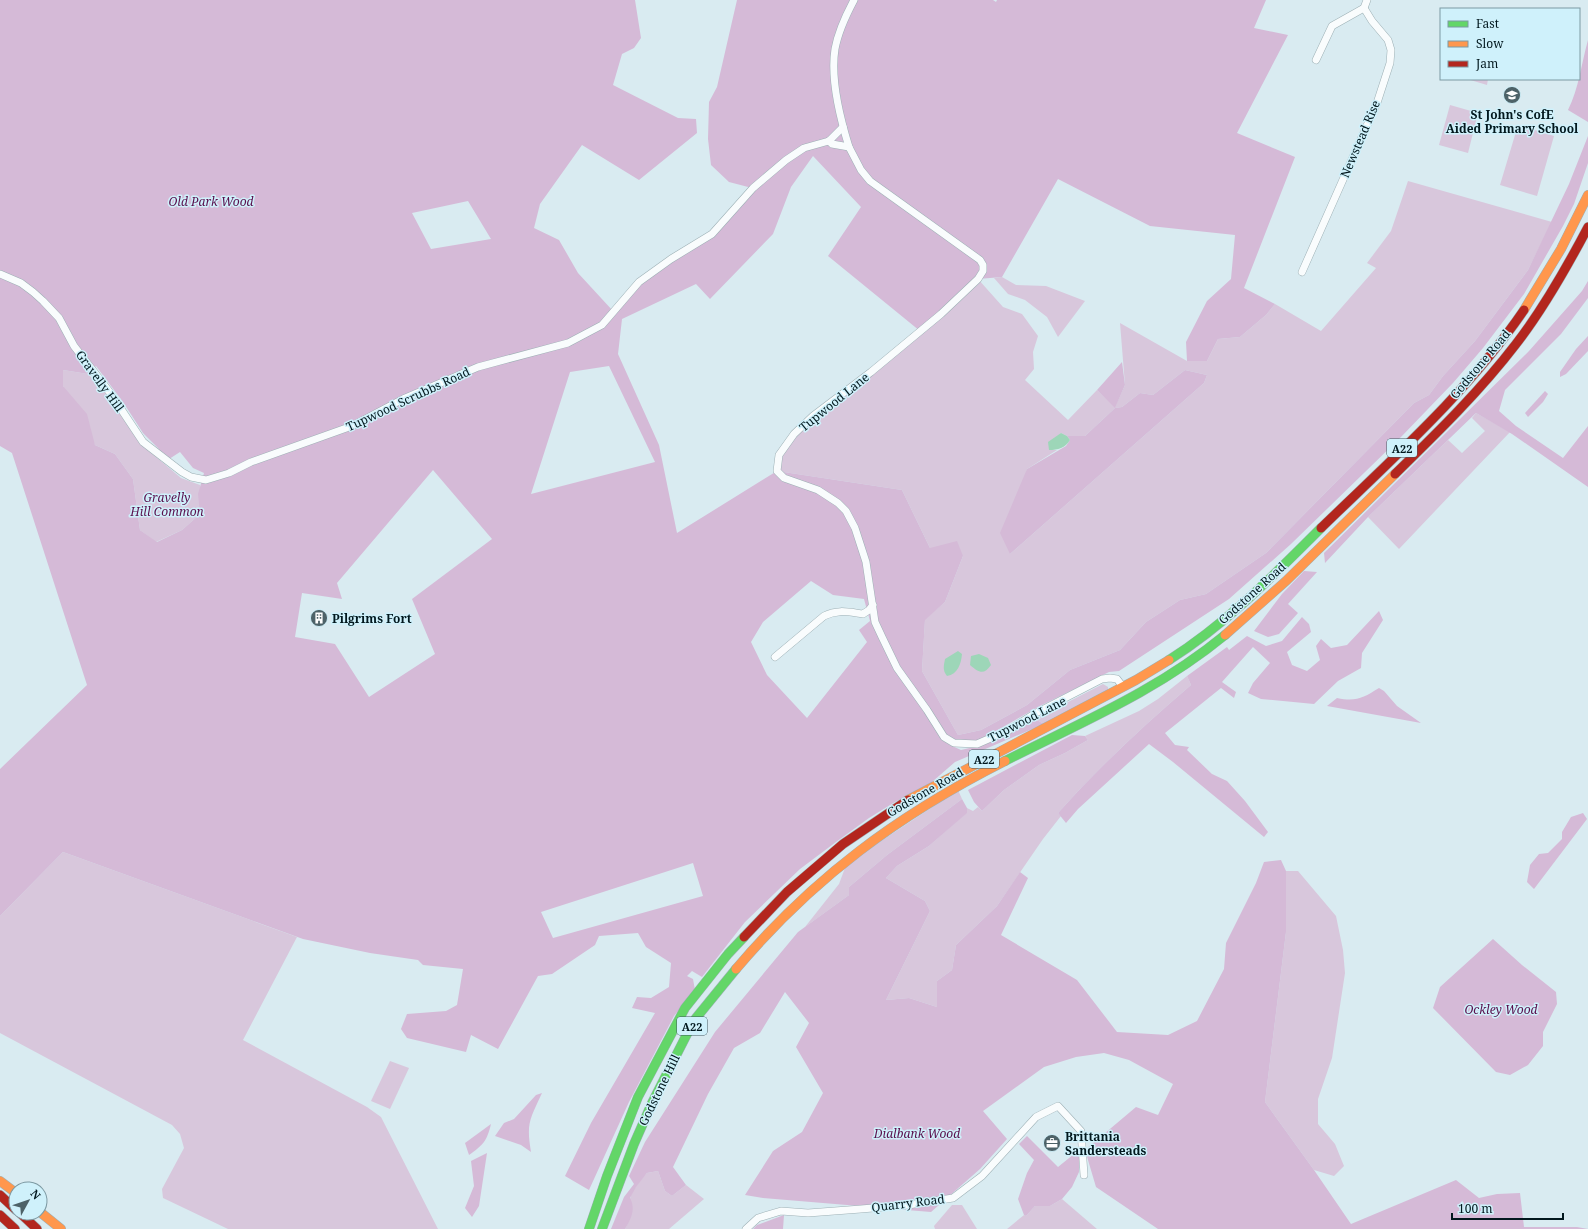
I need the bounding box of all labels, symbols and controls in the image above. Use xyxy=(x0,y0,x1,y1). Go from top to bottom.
legend xyxy=(1440,8,1580,80)
text: Fast xyxy=(1476,15,1499,32)
text: Slow xyxy=(1476,35,1504,52)
text: Jam xyxy=(1475,55,1498,72)
school or university icon: St John's CofE Aided Primary School xyxy=(1502,85,1522,105)
street label: Newstead Rise xyxy=(1336,98,1384,180)
place label: St John's CofE Aided Primary School xyxy=(1446,106,1579,137)
park label: Old Park Wood xyxy=(168,193,254,210)
street label: Godstone Road xyxy=(1446,325,1514,402)
street label: Gravelly Hill xyxy=(72,347,128,415)
street label: Tupwood Scrubbs Road xyxy=(343,363,473,435)
street label: Tupwood Lane xyxy=(795,369,873,435)
road number: A22 xyxy=(1387,439,1417,457)
park label: Gravelly Hill Common xyxy=(129,489,204,520)
street label: Godstone Road xyxy=(1214,558,1290,628)
building icon: Pilgrims Fort xyxy=(309,608,329,628)
place label: Pilgrims Fort xyxy=(332,610,412,627)
street label: Tupwood Lane xyxy=(985,692,1069,746)
road number: A22 xyxy=(969,750,999,768)
street label: Godstone Road xyxy=(884,763,967,821)
park label: Ockley Wood xyxy=(1464,1001,1538,1018)
road number: A22 xyxy=(677,1017,707,1035)
street label: Godstone Hill xyxy=(634,1051,684,1129)
park label: Dialbank Wood xyxy=(873,1125,960,1142)
place label: Brittania Sandersteads xyxy=(1065,1128,1147,1159)
office icon: Brittania Sandersteads xyxy=(1042,1133,1062,1153)
north arrow xyxy=(8,1181,48,1221)
text: N xyxy=(28,1186,45,1203)
street label: Quarry Road xyxy=(871,1190,946,1216)
scale bar xyxy=(1452,1195,1563,1221)
text: 100 m xyxy=(1458,1200,1493,1217)

